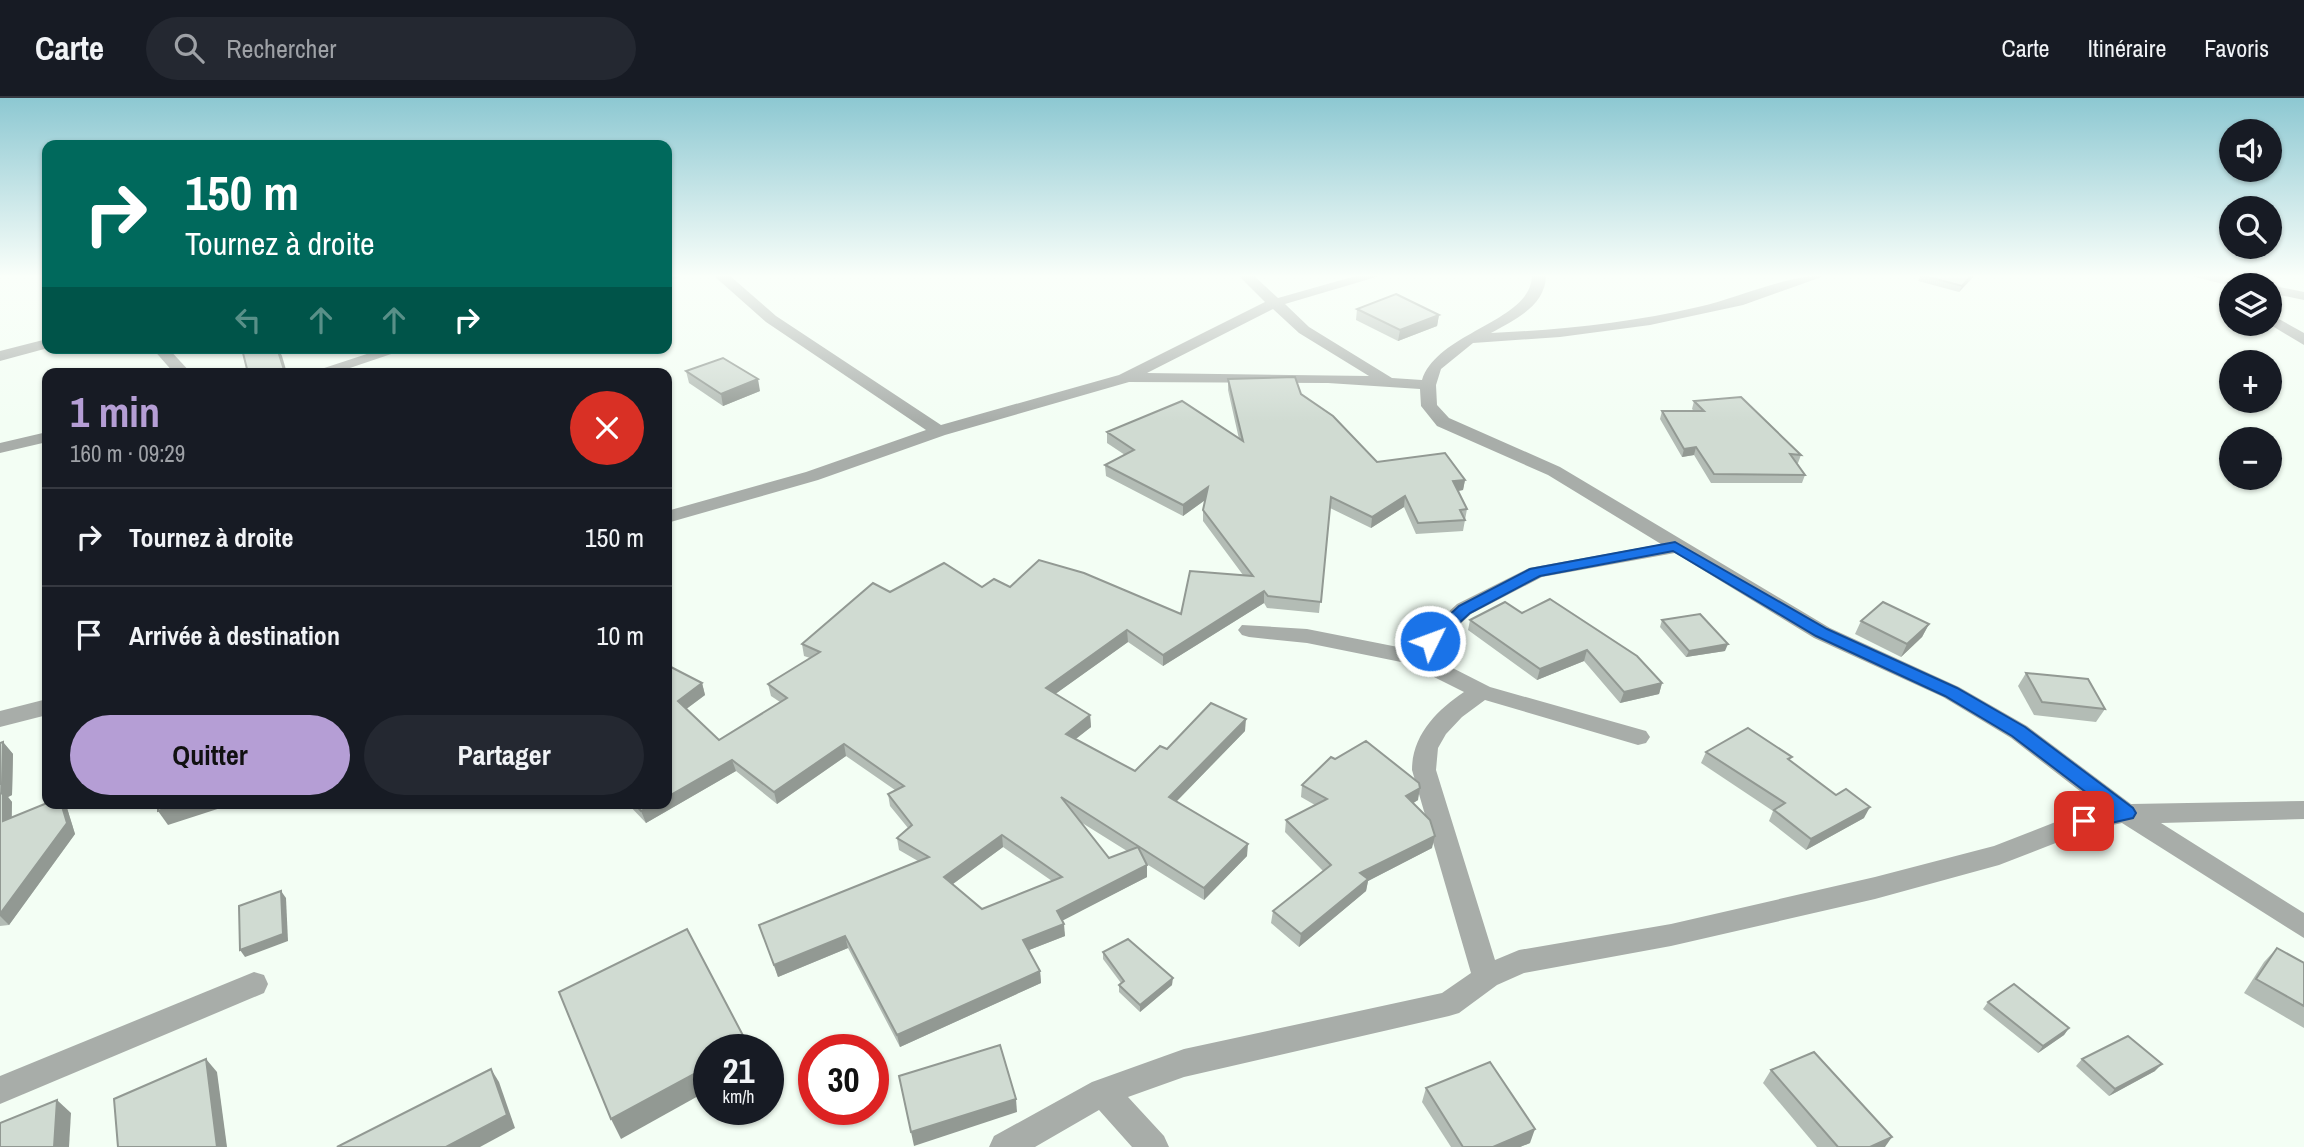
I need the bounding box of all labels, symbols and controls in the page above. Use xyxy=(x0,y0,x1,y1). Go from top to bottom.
search box xyxy=(146,17,636,80)
text: Carte xyxy=(35,26,104,70)
icon: search xyxy=(170,29,208,67)
text: Rechercher xyxy=(226,31,336,66)
text: Carte xyxy=(2001,32,2050,64)
text: Itinéraire xyxy=(2088,32,2166,64)
text: Favoris xyxy=(2204,32,2269,64)
map controls xyxy=(2219,119,2282,490)
button: sound xyxy=(2219,119,2282,182)
text: 150 m xyxy=(185,159,299,225)
icon: right xyxy=(70,168,161,259)
button: search xyxy=(2219,196,2282,259)
text: Tournez à droite xyxy=(185,222,375,265)
button: layers xyxy=(2219,273,2282,336)
icon: left xyxy=(229,301,267,339)
icon: ahead xyxy=(302,301,340,339)
icon: ahead xyxy=(375,301,413,339)
icon: right xyxy=(448,301,486,339)
button: + xyxy=(2219,350,2282,413)
text: 1 min xyxy=(70,384,160,440)
button: close xyxy=(570,391,644,465)
button: − xyxy=(2219,427,2282,490)
text: 160 m · 09:29 xyxy=(70,438,185,469)
icon: right xyxy=(70,518,108,556)
text: Tournez à droite xyxy=(129,520,293,555)
text: 150 m xyxy=(585,520,644,555)
position arrow xyxy=(1393,604,1467,678)
icon: arrive xyxy=(70,616,108,654)
text: Arrivée à destination xyxy=(129,618,340,653)
text: 10 m xyxy=(597,618,644,653)
button: Quitter xyxy=(70,715,350,795)
button: Partager xyxy=(364,715,644,795)
pin xyxy=(2054,791,2114,851)
icon: arrive xyxy=(2065,802,2103,840)
speed limit sign: 30 xyxy=(798,1034,889,1125)
text: 21 xyxy=(723,1047,754,1094)
text: km/h xyxy=(723,1084,755,1109)

